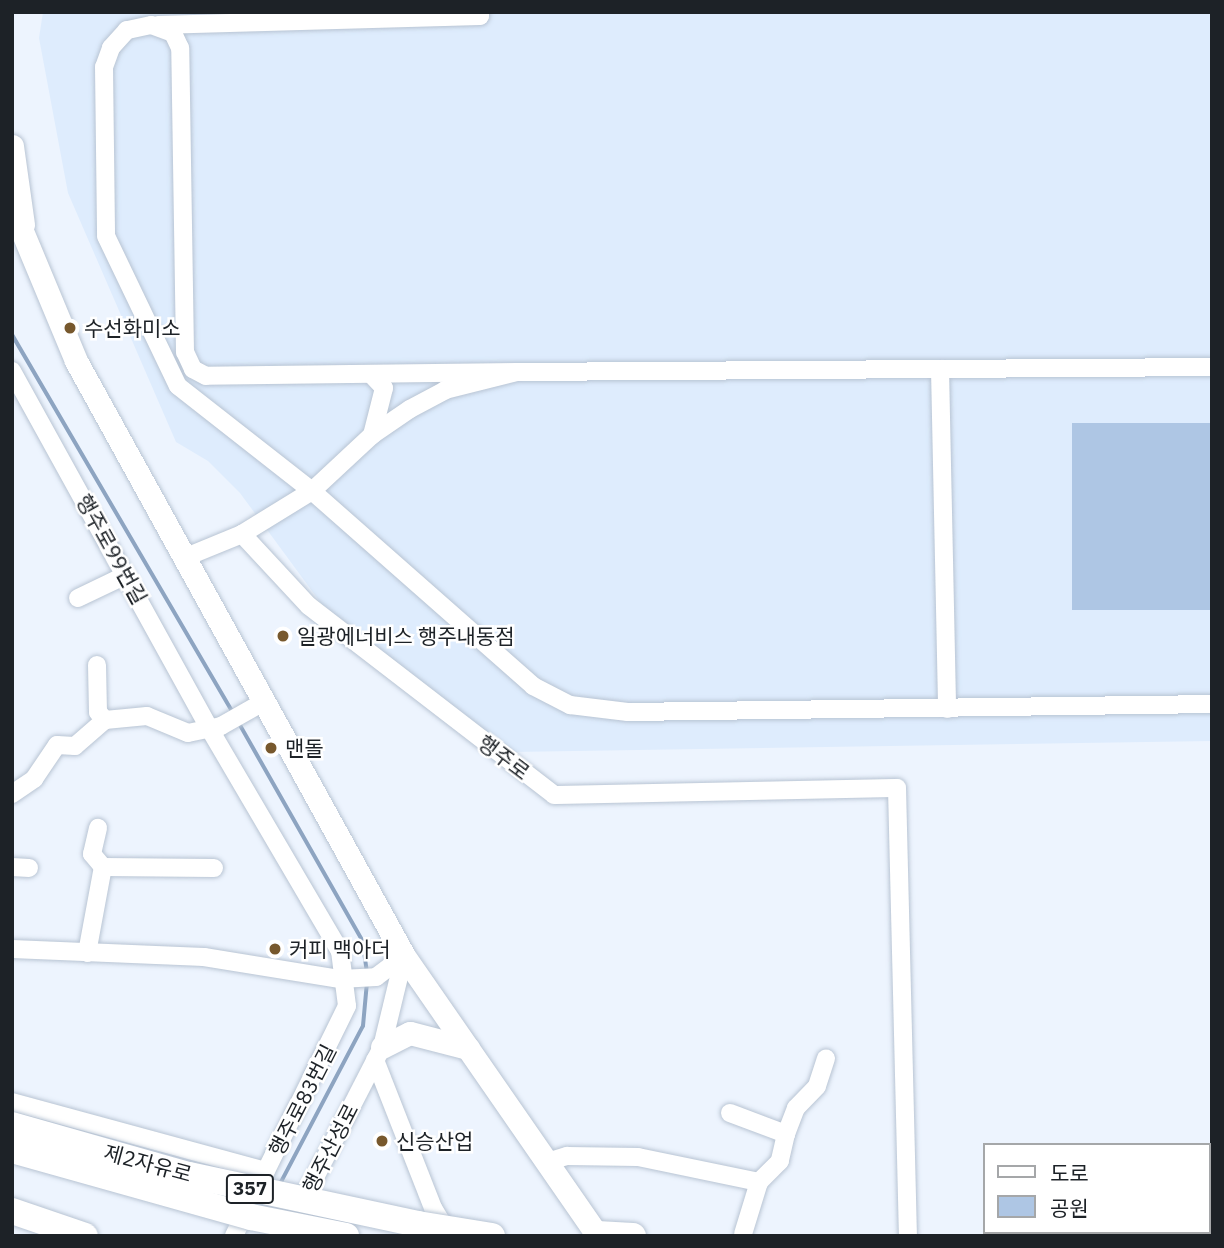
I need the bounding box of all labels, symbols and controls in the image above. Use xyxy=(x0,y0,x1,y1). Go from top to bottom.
place label: 수선화미소 xyxy=(84,315,181,341)
marker: 수선화미소 xyxy=(62,320,78,336)
street label: 행주로99번길 xyxy=(71,490,153,608)
place label: 일광에너비스 행주내동점 xyxy=(297,623,514,649)
marker: 일광에너비스 행주내동점 xyxy=(275,628,291,644)
street label: 행주로 xyxy=(473,729,535,785)
place label: 맨돌 xyxy=(285,735,324,761)
marker: 맨돌 xyxy=(263,740,279,756)
place label: 커피 맥아더 xyxy=(289,936,391,962)
marker: 커피 맥아더 xyxy=(267,941,283,957)
street label: 행주로83번길 xyxy=(263,1040,341,1160)
street label: 행주산성로 xyxy=(297,1099,363,1197)
place label: 신승산업 xyxy=(396,1128,473,1154)
marker: 신승산업 xyxy=(374,1133,390,1149)
street label: 제2자유로 xyxy=(101,1139,195,1187)
legend xyxy=(982,1143,1210,1234)
text: 도로 xyxy=(1050,1159,1089,1187)
road number: 357 xyxy=(226,1174,274,1204)
text: 공원 xyxy=(1050,1194,1089,1222)

